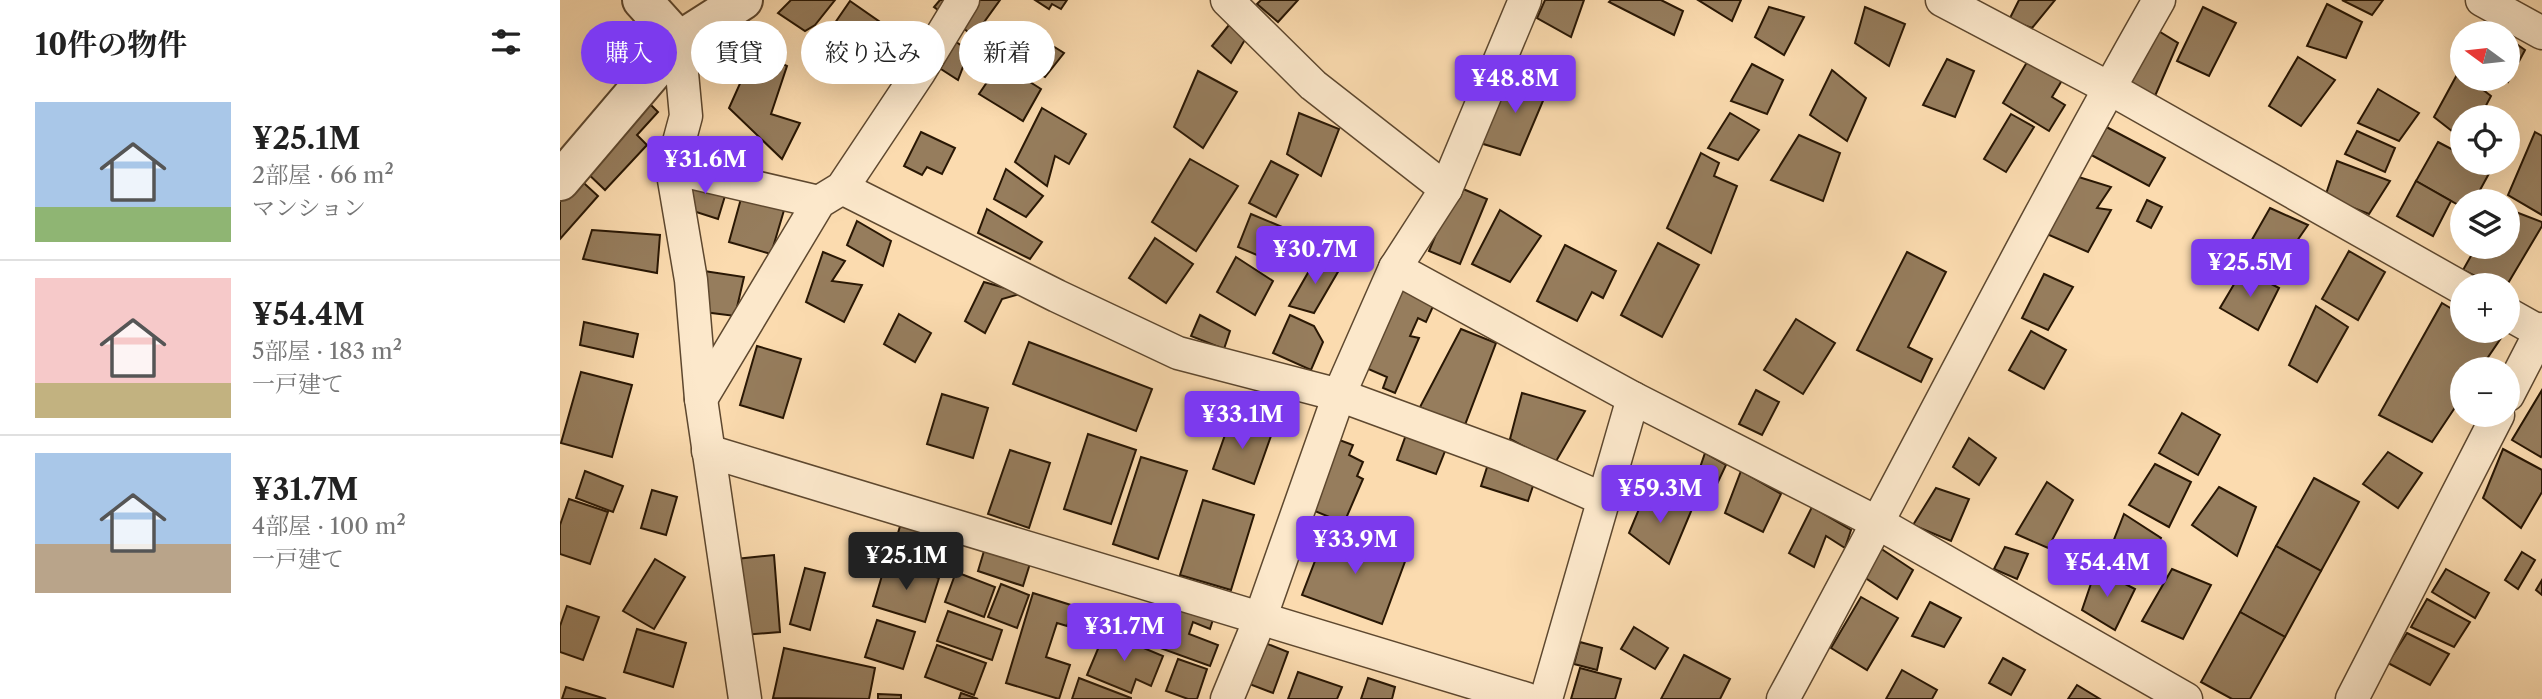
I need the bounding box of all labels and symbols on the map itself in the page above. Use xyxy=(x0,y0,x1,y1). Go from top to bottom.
north arrow xyxy=(2450,21,2520,91)
pin: ¥48.8M xyxy=(1458,55,1572,115)
pin: ¥31.6M xyxy=(648,136,762,196)
pin: ¥30.7M xyxy=(1258,226,1372,286)
pin: ¥25.5M xyxy=(2193,240,2307,299)
pin: ¥33.1M xyxy=(1185,392,1299,451)
pin: ¥59.3M xyxy=(1603,466,1717,525)
pin: ¥33.9M xyxy=(1298,516,1412,576)
pin: ¥25.1M xyxy=(849,532,963,592)
pin: ¥54.4M xyxy=(2050,540,2164,599)
pin: ¥31.7M xyxy=(1067,604,1181,663)

